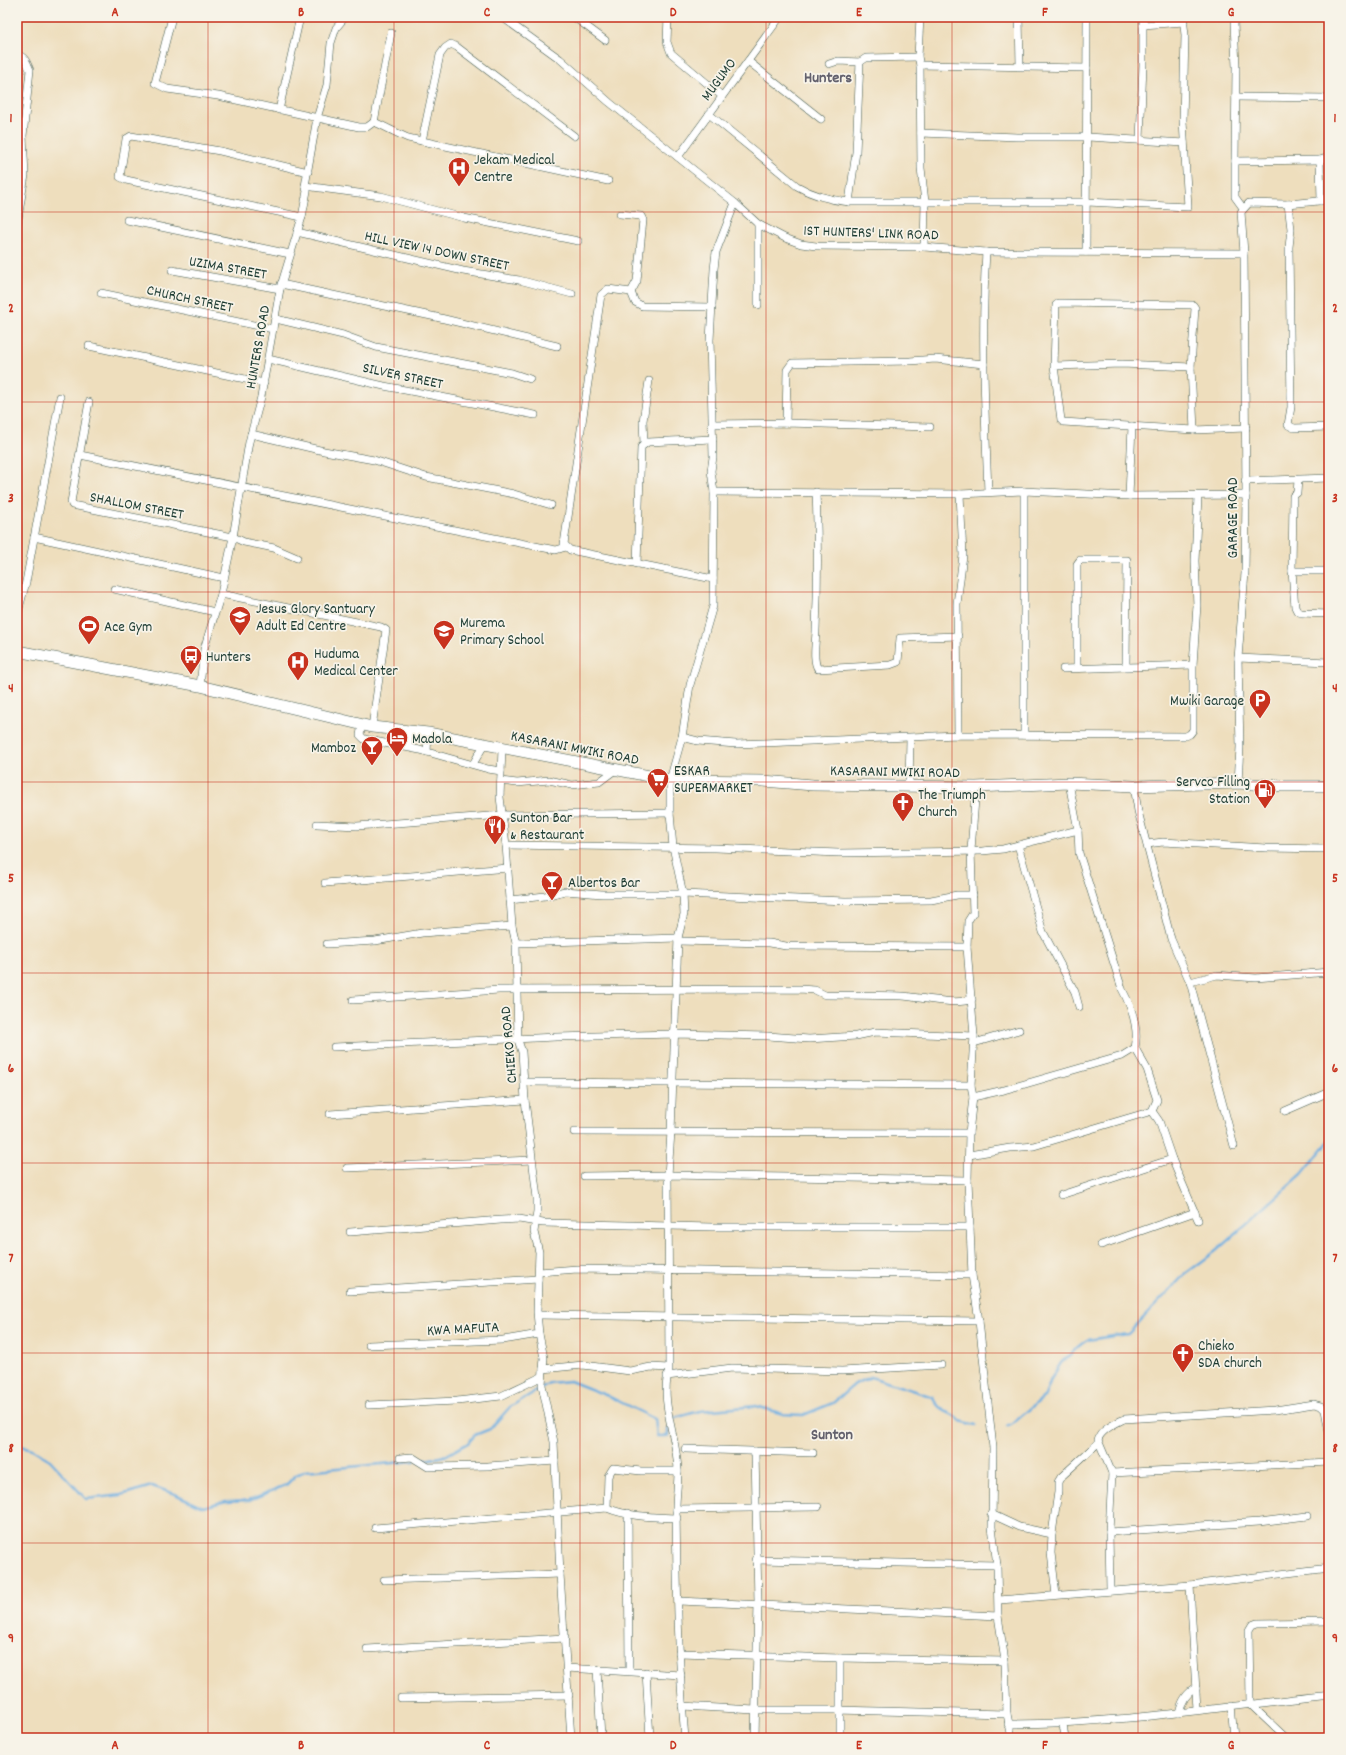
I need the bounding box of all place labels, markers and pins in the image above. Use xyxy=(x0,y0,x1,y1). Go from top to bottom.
place label: Jekam Medical Centre xyxy=(474,150,555,189)
hospital icon: Jekam Medical Centre xyxy=(446,155,472,188)
place label: Jesus Glory Santuary Adult Ed Centre xyxy=(256,599,376,638)
school or university icon: Jesus Glory Santuary Adult Ed Centre xyxy=(227,604,253,637)
sports icon: Ace Gym xyxy=(76,613,102,646)
place label: Murema Primary School xyxy=(460,613,544,652)
place label: Ace Gym xyxy=(104,617,152,639)
school or university icon: Murema Primary School xyxy=(431,618,457,651)
bus stop icon: Hunters xyxy=(178,643,204,676)
place label: Huduma Medical Center xyxy=(314,644,398,683)
place label: Hunters xyxy=(206,647,251,669)
hospital icon: Huduma Medical Center xyxy=(285,649,311,682)
parking icon: Mwiki Garage xyxy=(1247,687,1273,720)
place label: Mwiki Garage xyxy=(1170,691,1244,713)
hotel icon: Madola xyxy=(384,725,410,758)
place label: Madola xyxy=(412,729,453,751)
bar icon: Mamboz xyxy=(359,734,385,767)
place label: Mamboz xyxy=(311,738,356,760)
place label: ESKAR SUPERMARKET xyxy=(674,761,753,800)
supermarket icon: ESKAR SUPERMARKET xyxy=(645,766,671,799)
place label: Servco Filling Station xyxy=(1176,772,1250,811)
fuel station icon: Servco Filling Station xyxy=(1252,777,1278,810)
place label: The Triumph Church xyxy=(918,785,986,824)
church icon: The Triumph Church xyxy=(890,790,916,823)
place label: Sunton Bar & Restaurant xyxy=(510,808,585,847)
restaurant icon: Sunton Bar & Restaurant xyxy=(482,813,508,846)
bar icon: Albertos Bar xyxy=(539,869,565,902)
place label: Albertos Bar xyxy=(568,873,641,895)
place label: Chieko SDA church xyxy=(1198,1336,1262,1375)
church icon: Chieko SDA church xyxy=(1170,1341,1196,1374)

